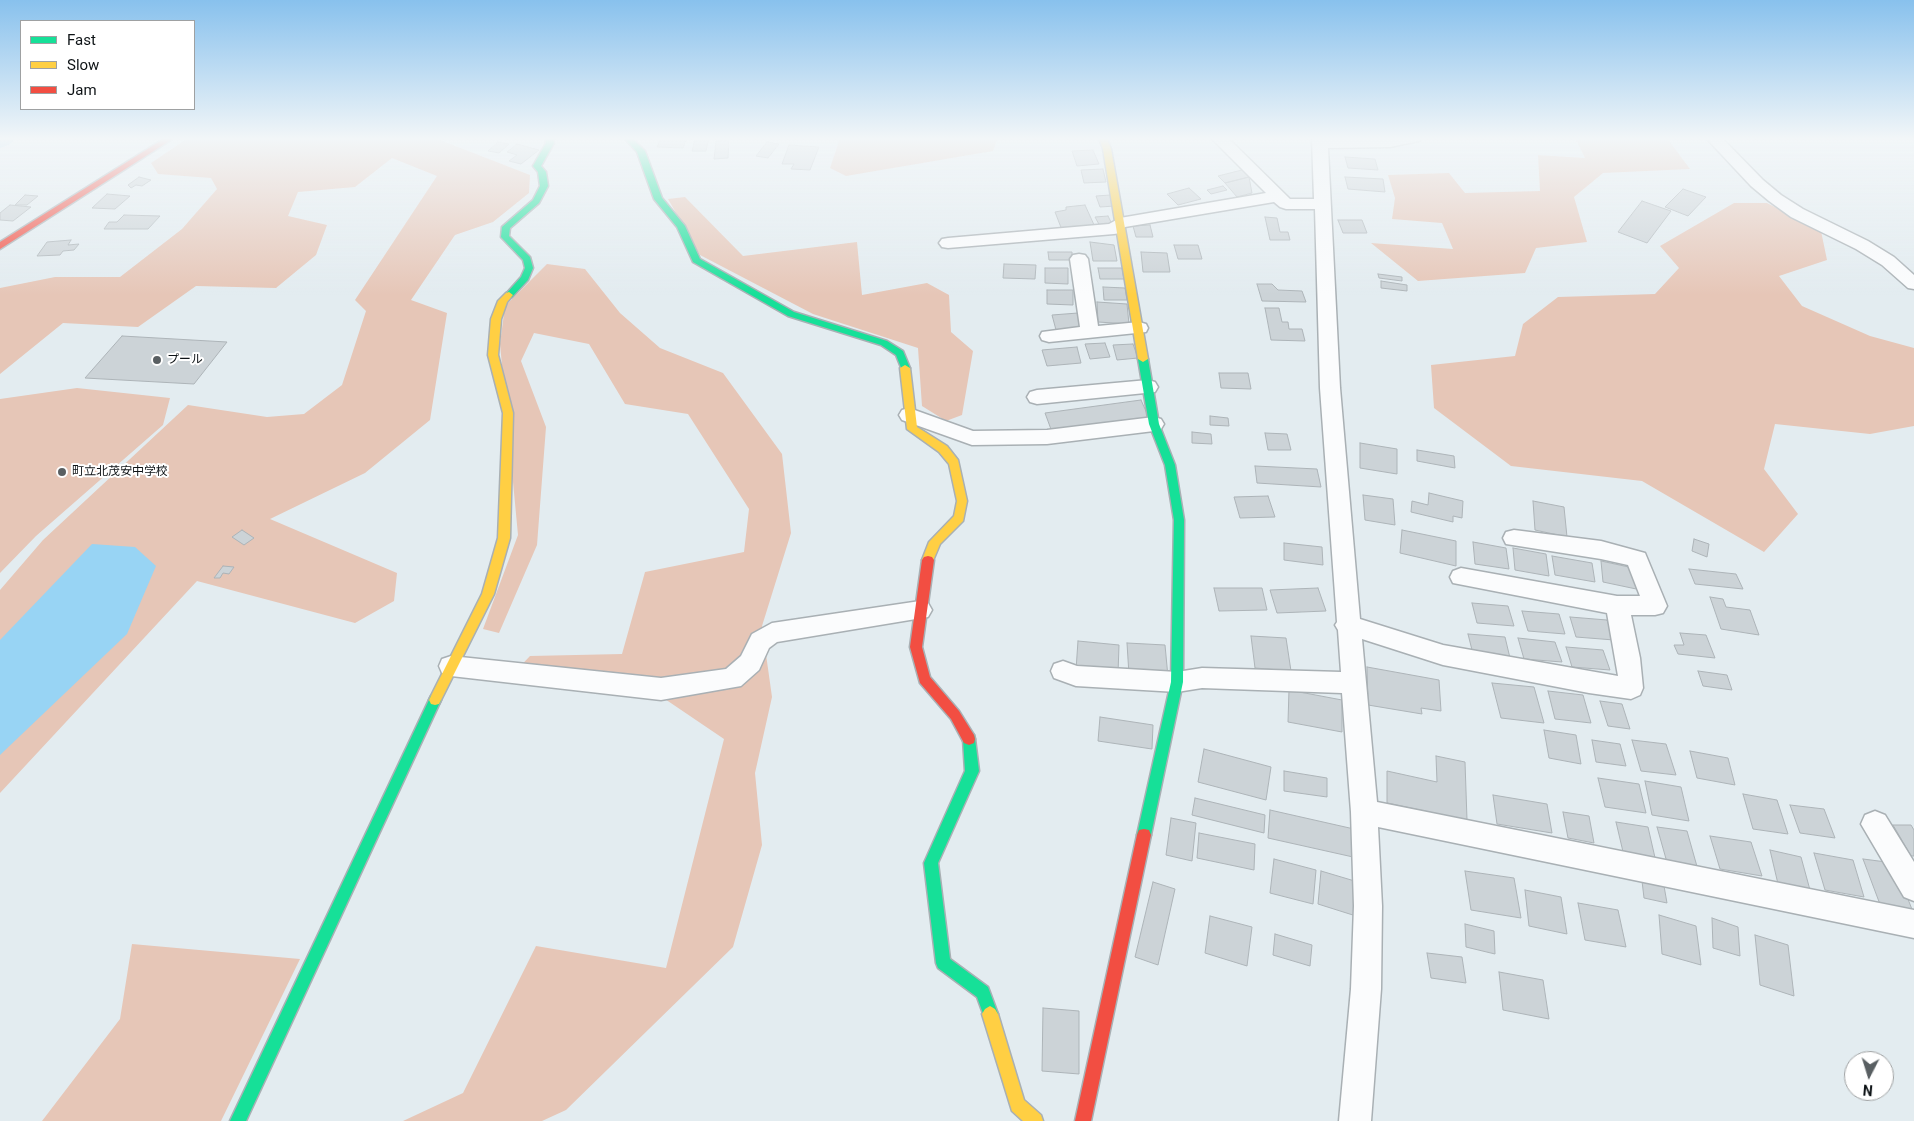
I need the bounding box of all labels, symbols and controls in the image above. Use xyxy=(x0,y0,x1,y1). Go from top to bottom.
legend xyxy=(20,20,195,110)
text: Fast xyxy=(67,31,96,49)
text: Slow xyxy=(67,56,99,74)
text: Jam xyxy=(67,81,97,99)
place label: プール xyxy=(167,353,203,367)
marker: プール xyxy=(151,354,163,366)
place label: 町立北茂安中学校 xyxy=(72,465,168,479)
marker: 町立北茂安中学校 xyxy=(56,466,68,478)
north arrow xyxy=(1844,1051,1894,1101)
text: N xyxy=(1862,1082,1873,1098)

